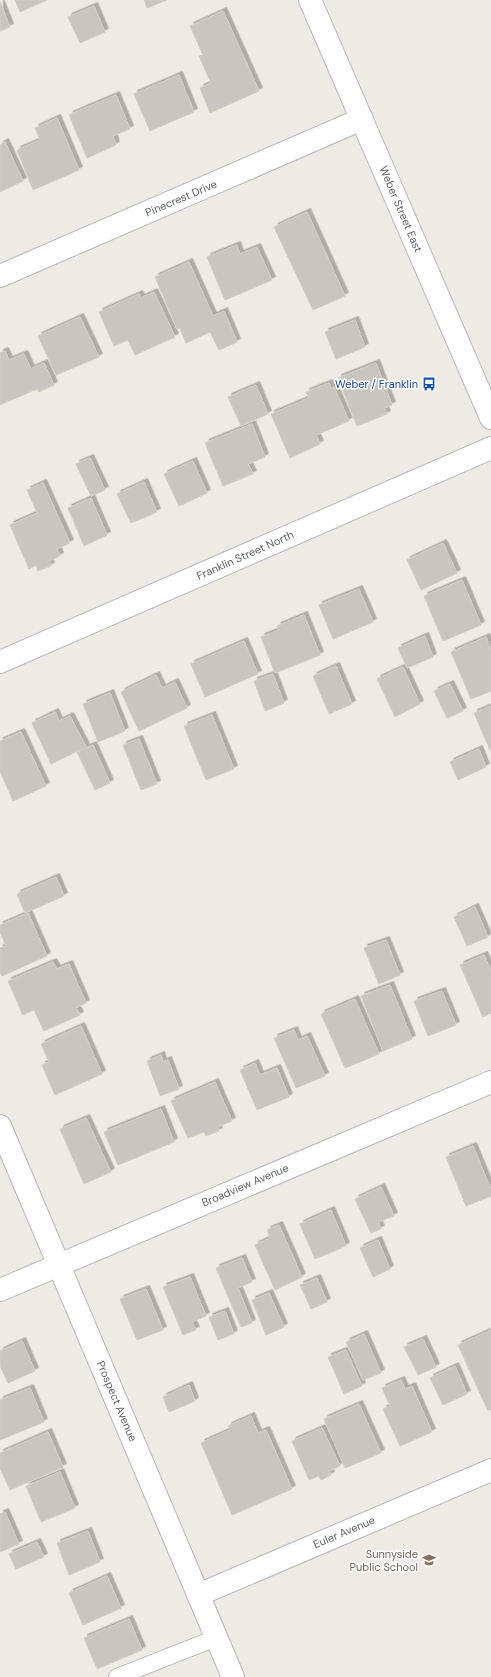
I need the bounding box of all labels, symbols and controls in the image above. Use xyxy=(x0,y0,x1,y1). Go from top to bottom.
street label: Weber Street East xyxy=(377,164,425,254)
street label: Pinecrest Drive xyxy=(143,177,219,219)
bus stop icon: Weber / Franklin xyxy=(421,376,437,392)
place label: Weber / Franklin xyxy=(335,377,418,391)
street label: Franklin Street North xyxy=(194,527,296,583)
street label: Broadview Avenue xyxy=(199,1160,291,1210)
street label: Prospect Avenue xyxy=(94,1359,140,1443)
street label: Euler Avenue xyxy=(311,1513,377,1551)
place label: Sunnyside Public School xyxy=(350,1547,418,1574)
school or university icon: Sunnyside Public School xyxy=(421,1552,437,1568)

